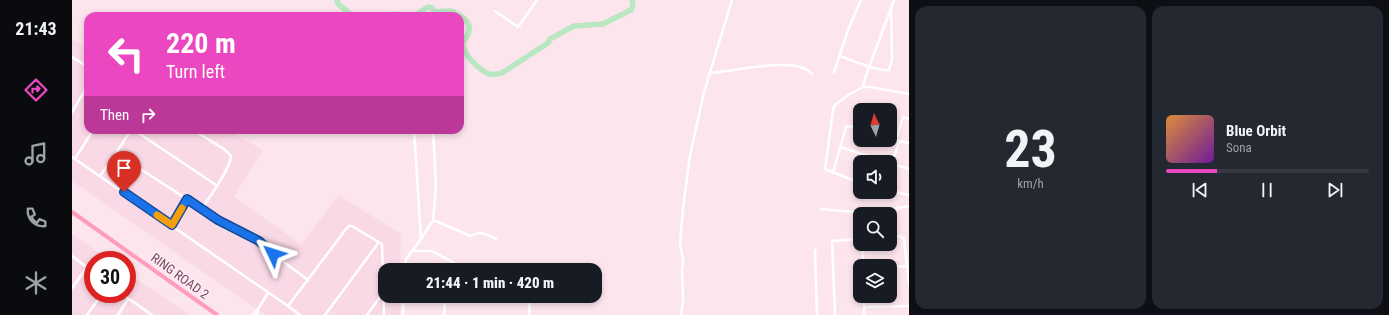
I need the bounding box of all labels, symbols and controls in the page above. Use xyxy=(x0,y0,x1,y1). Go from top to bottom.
text: 21:43 xyxy=(15,18,57,39)
text: 220 m xyxy=(166,27,236,60)
icon: left xyxy=(100,28,152,80)
text: Turn left xyxy=(166,61,225,82)
icon: directions xyxy=(22,76,50,104)
north arrow xyxy=(853,103,897,147)
map controls xyxy=(853,103,897,303)
icon: right xyxy=(137,104,159,126)
text: Then xyxy=(100,106,129,124)
text: 23 xyxy=(1004,119,1057,180)
text: Blue Orbit xyxy=(1226,122,1286,140)
icon: music xyxy=(22,140,50,168)
text: Sona xyxy=(1226,140,1252,155)
pin xyxy=(107,151,141,192)
button: sound xyxy=(853,155,897,199)
icon: arrive xyxy=(113,157,135,179)
text: km/h xyxy=(1017,176,1044,191)
icon: previous xyxy=(1189,179,1211,201)
icon: pause xyxy=(1256,179,1278,201)
icon: next xyxy=(1324,179,1346,201)
icon: phone xyxy=(22,204,50,232)
button: search xyxy=(853,207,897,251)
position arrow xyxy=(252,233,294,275)
street label: RING ROAD 2 xyxy=(148,250,212,302)
speed limit sign: 30 xyxy=(84,251,136,303)
button: layers xyxy=(853,259,897,303)
icon: climate xyxy=(22,269,50,297)
text: 21:44 · 1 min · 420 m xyxy=(426,274,554,292)

